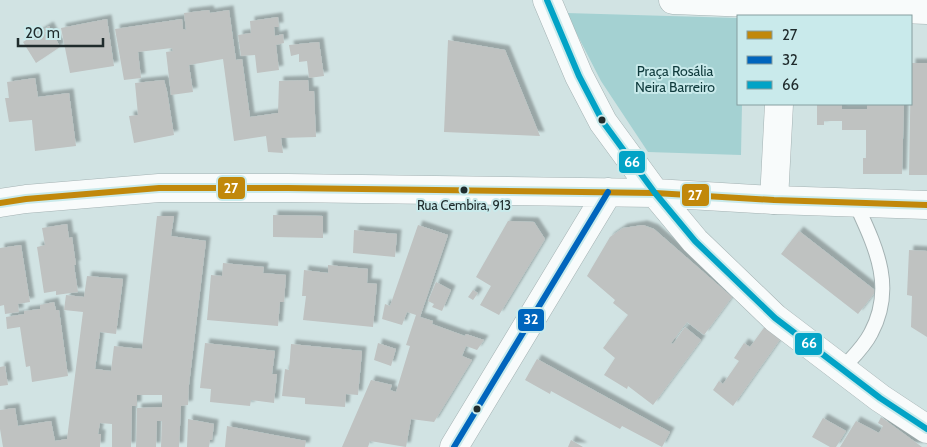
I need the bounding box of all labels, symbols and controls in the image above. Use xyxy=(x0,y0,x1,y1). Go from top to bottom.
scale bar xyxy=(18,15,102,47)
legend xyxy=(737,15,912,105)
text: 20 m xyxy=(25,24,60,42)
text: 27 xyxy=(782,26,798,44)
text: 32 xyxy=(782,51,798,69)
park label: Praça Rosália Neira Barreiro xyxy=(635,62,715,96)
text: 66 xyxy=(782,76,799,94)
unlabelled marker xyxy=(597,115,607,125)
line badge: 66 xyxy=(618,150,646,174)
text: 66 xyxy=(624,153,640,171)
line badge: 27 xyxy=(217,176,246,200)
text: 27 xyxy=(224,179,239,197)
line badge: 27 xyxy=(681,183,710,207)
marker: Rua Cembira, 913 xyxy=(459,185,469,195)
text: 27 xyxy=(688,186,703,204)
place label: Rua Cembira, 913 xyxy=(417,197,511,213)
line badge: 32 xyxy=(517,308,545,332)
text: 32 xyxy=(524,310,538,328)
line badge: 66 xyxy=(794,332,823,356)
text: 66 xyxy=(801,334,817,352)
unlabelled marker xyxy=(472,404,482,414)

